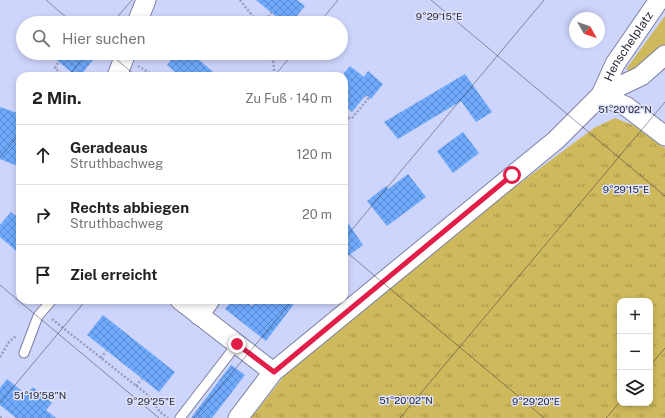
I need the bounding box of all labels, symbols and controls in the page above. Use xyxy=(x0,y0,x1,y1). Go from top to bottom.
street label: Henschelplatz xyxy=(601,9,656,83)
text: 9°29'15"E xyxy=(416,10,462,22)
north arrow xyxy=(569,12,605,48)
search box xyxy=(16,16,348,60)
icon: search xyxy=(30,27,52,49)
text: Hier suchen xyxy=(62,30,145,47)
text: 2 Min. xyxy=(32,88,81,108)
text: Zu Fuß · 140 m xyxy=(245,91,332,106)
text: 51°20'02"N xyxy=(598,103,652,115)
text: Geradeaus xyxy=(70,139,148,156)
icon: ahead xyxy=(32,144,54,166)
text: 120 m xyxy=(297,147,332,162)
text: Struthbachweg xyxy=(70,156,163,171)
route start xyxy=(503,166,521,184)
text: 9°29'15"E xyxy=(603,183,649,195)
text: Rechts abbiegen xyxy=(70,199,189,216)
icon: right xyxy=(32,204,54,226)
text: 20 m xyxy=(302,207,332,222)
text: Struthbachweg xyxy=(70,216,163,231)
icon: arrive xyxy=(32,264,54,286)
text: Ziel erreicht xyxy=(70,266,157,283)
map controls xyxy=(617,298,653,406)
button: + xyxy=(617,298,653,334)
button: − xyxy=(617,334,653,370)
route end xyxy=(228,335,246,353)
button: layers xyxy=(617,370,653,406)
text: 51°19'58"N xyxy=(14,389,66,401)
text: 51°20'02"N xyxy=(379,394,433,406)
text: 9°29'25"E xyxy=(127,395,175,407)
text: 9°29'20"E xyxy=(512,395,560,407)

